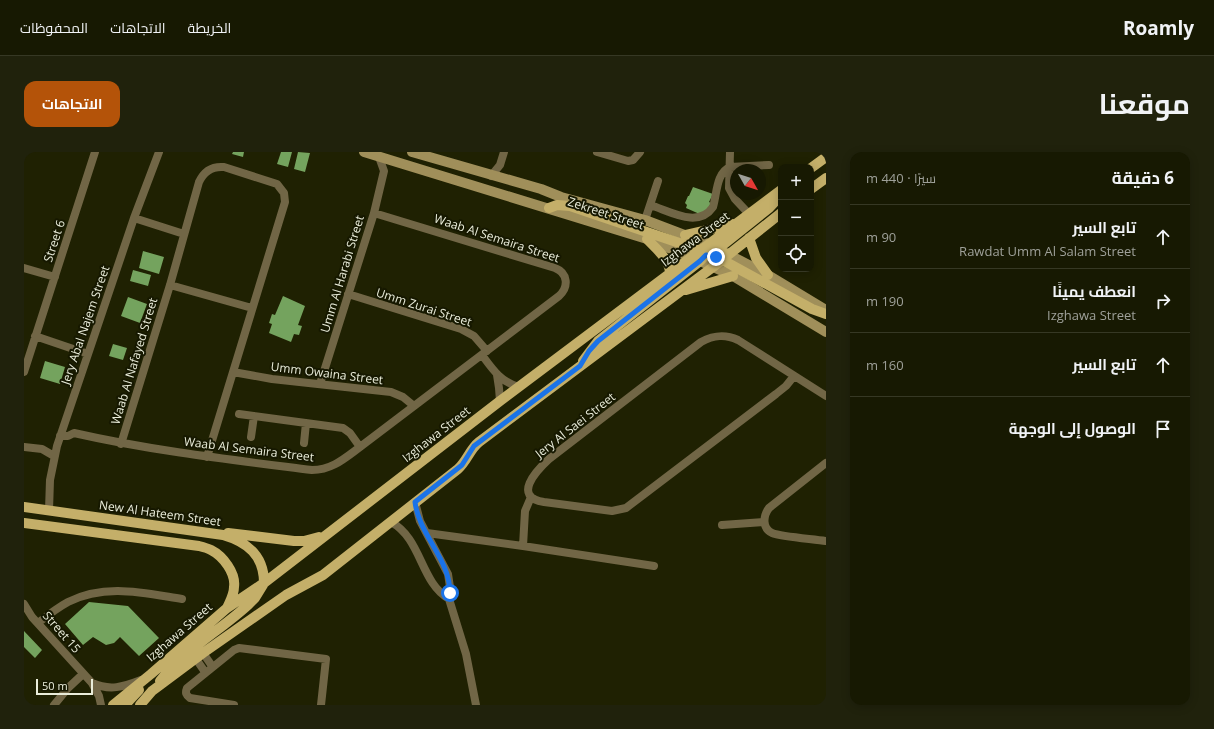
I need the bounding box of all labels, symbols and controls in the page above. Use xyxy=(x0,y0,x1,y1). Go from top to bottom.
text: Roamly xyxy=(1123,15,1194,41)
text: المحفوظات xyxy=(20,18,88,37)
text: الاتجاهات xyxy=(110,18,166,37)
text: الخريطة xyxy=(188,18,231,37)
button: الاتجاهات xyxy=(24,81,120,127)
text: موقعنا xyxy=(1099,84,1190,122)
north arrow xyxy=(730,164,766,200)
map controls xyxy=(778,164,814,272)
button: + xyxy=(778,164,814,200)
text: 6 دقيقة xyxy=(1112,166,1174,189)
text: سيرًا · 440 m xyxy=(866,169,936,187)
street label: Zekreet Street xyxy=(566,193,646,233)
button: − xyxy=(778,200,814,236)
street label: Izghawa Street xyxy=(657,207,733,271)
street label: Waab Al Semaira Street xyxy=(432,210,562,266)
street label: Umm Al Harabi Street xyxy=(316,213,368,335)
text: تابع السير xyxy=(1072,217,1136,237)
street label: Street 6 xyxy=(39,218,69,264)
icon: ahead xyxy=(1152,226,1174,248)
text: 90 m xyxy=(866,228,896,246)
button: locate xyxy=(778,236,814,272)
text: Rawdat Umm Al Salam Street xyxy=(959,242,1136,260)
route end xyxy=(707,248,725,266)
street label: Jery Abal Najem Street xyxy=(56,263,113,388)
text: انعطف يمينًا xyxy=(1052,281,1136,301)
street label: Umm Zurai Street xyxy=(374,284,474,330)
icon: right xyxy=(1152,290,1174,312)
text: 190 m xyxy=(866,292,904,310)
street label: Waab Al Nafayed Street xyxy=(107,296,161,426)
text: Izghawa Street xyxy=(1047,306,1136,324)
text: تابع السير xyxy=(1072,354,1136,374)
icon: ahead xyxy=(1152,354,1174,376)
text: 160 m xyxy=(866,356,904,374)
street label: Umm Owaina Street xyxy=(270,358,384,388)
street label: Jery Al Saei Street xyxy=(531,388,619,462)
street label: Izghawa Street xyxy=(398,402,474,466)
text: الوصول إلى الوجهة xyxy=(1009,418,1136,438)
icon: arrive xyxy=(1152,418,1174,440)
street label: Waab Al Semaira Street xyxy=(183,433,315,465)
street label: New Al Hateem Street xyxy=(98,496,222,530)
route start xyxy=(441,584,459,602)
street label: Izghawa Street xyxy=(142,599,216,665)
street label: Street 15 xyxy=(39,607,85,657)
scale bar xyxy=(36,677,93,696)
text: 50 m xyxy=(42,678,68,693)

